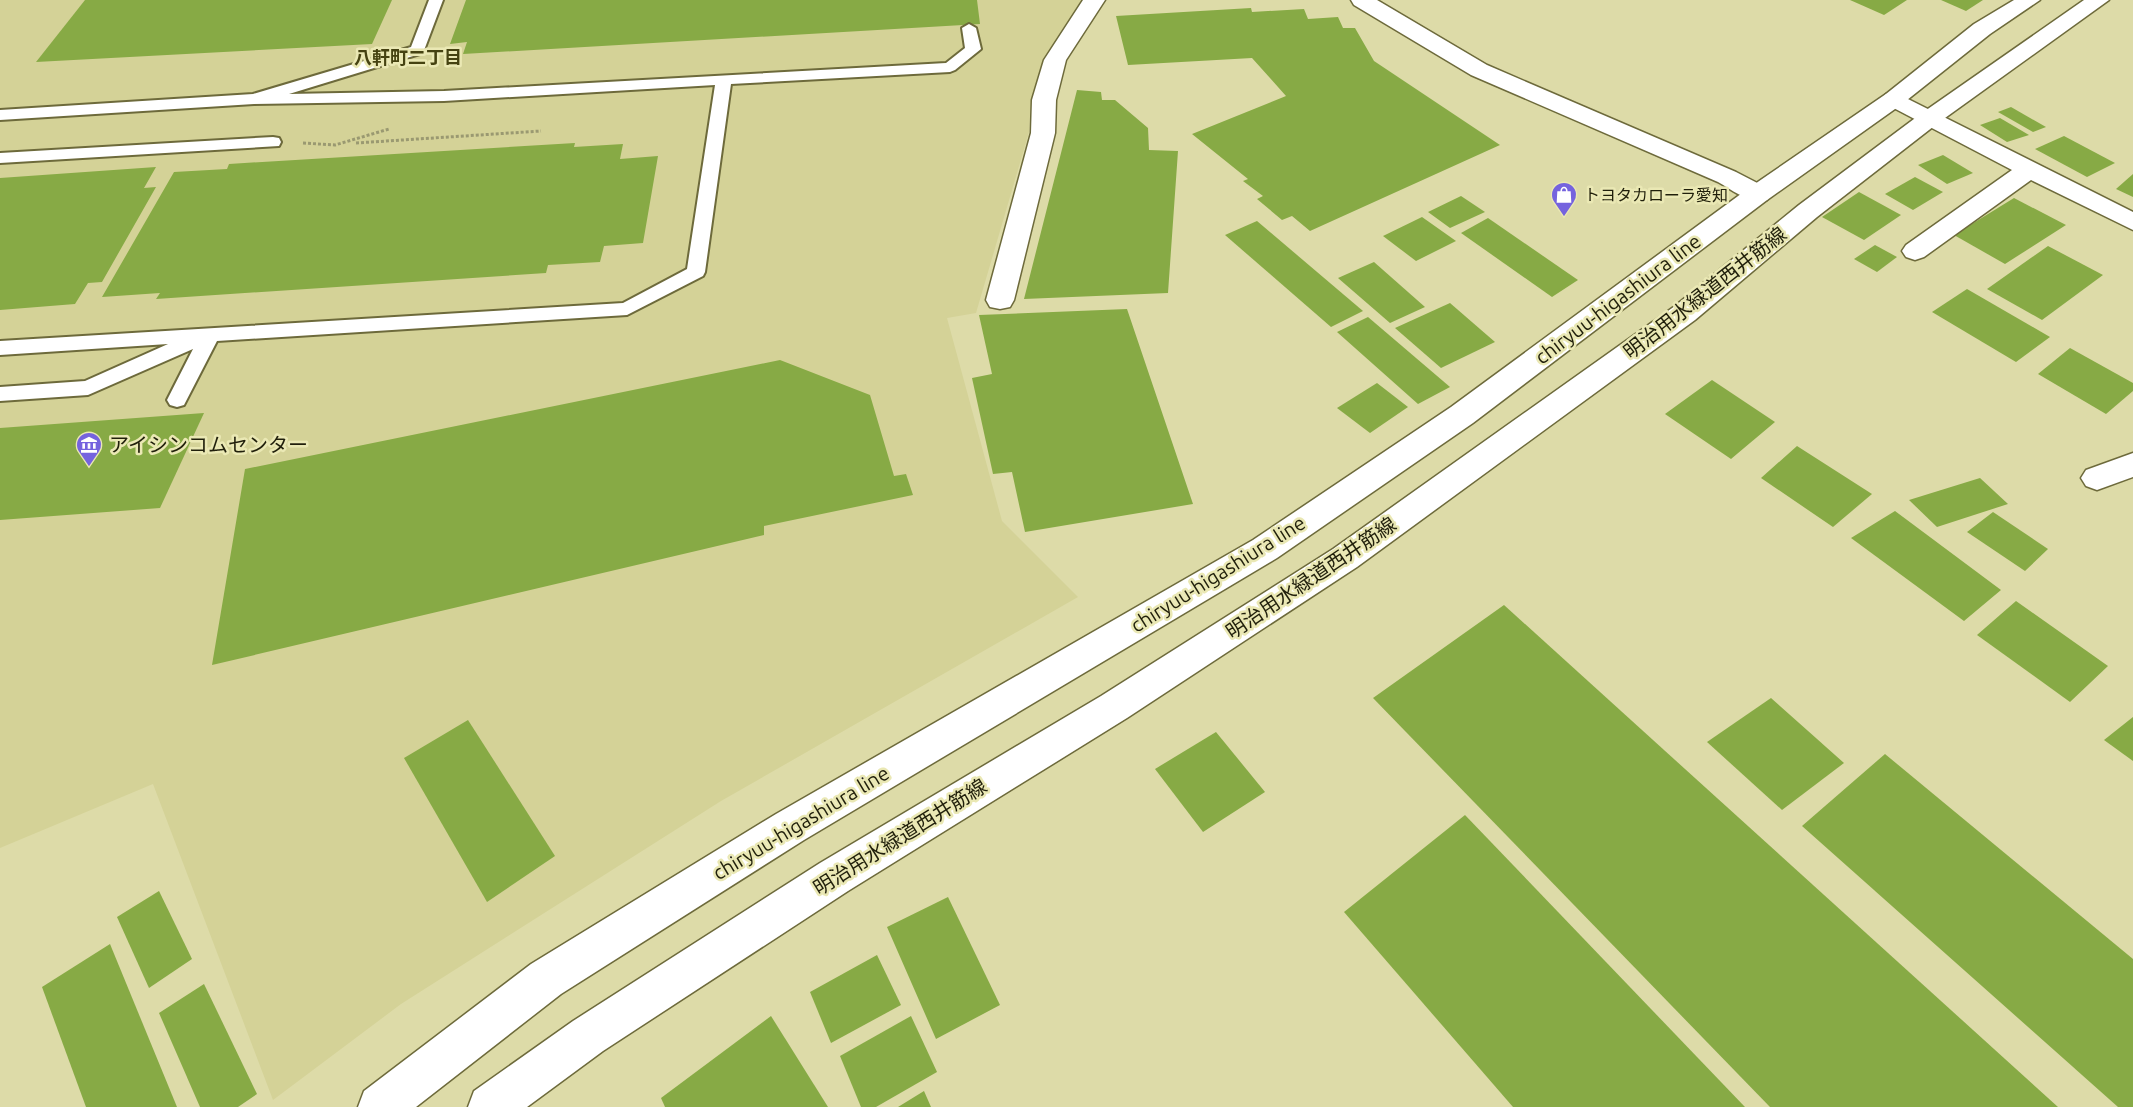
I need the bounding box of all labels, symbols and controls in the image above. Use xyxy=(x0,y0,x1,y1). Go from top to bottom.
district label: 八軒町二丁目 xyxy=(354,47,462,67)
shop icon: トヨタカローラ愛知 xyxy=(1549,180,1579,218)
place label: トヨタカローラ愛知 xyxy=(1584,186,1728,204)
street label: 明治用水緑道西井筋線 xyxy=(1619,222,1791,363)
street label: chiryuu-higashiura line xyxy=(1530,229,1705,368)
museum icon: アイシンコムセンター xyxy=(74,430,104,468)
place label: アイシンコムセンター xyxy=(109,433,308,456)
street label: chiryuu-higashiura line xyxy=(1126,510,1309,637)
street label: 明治用水緑道西井筋線 xyxy=(1221,512,1400,643)
street label: chiryuu-higashiura line xyxy=(709,761,893,884)
street label: 明治用水緑道西井筋線 xyxy=(809,774,991,899)

